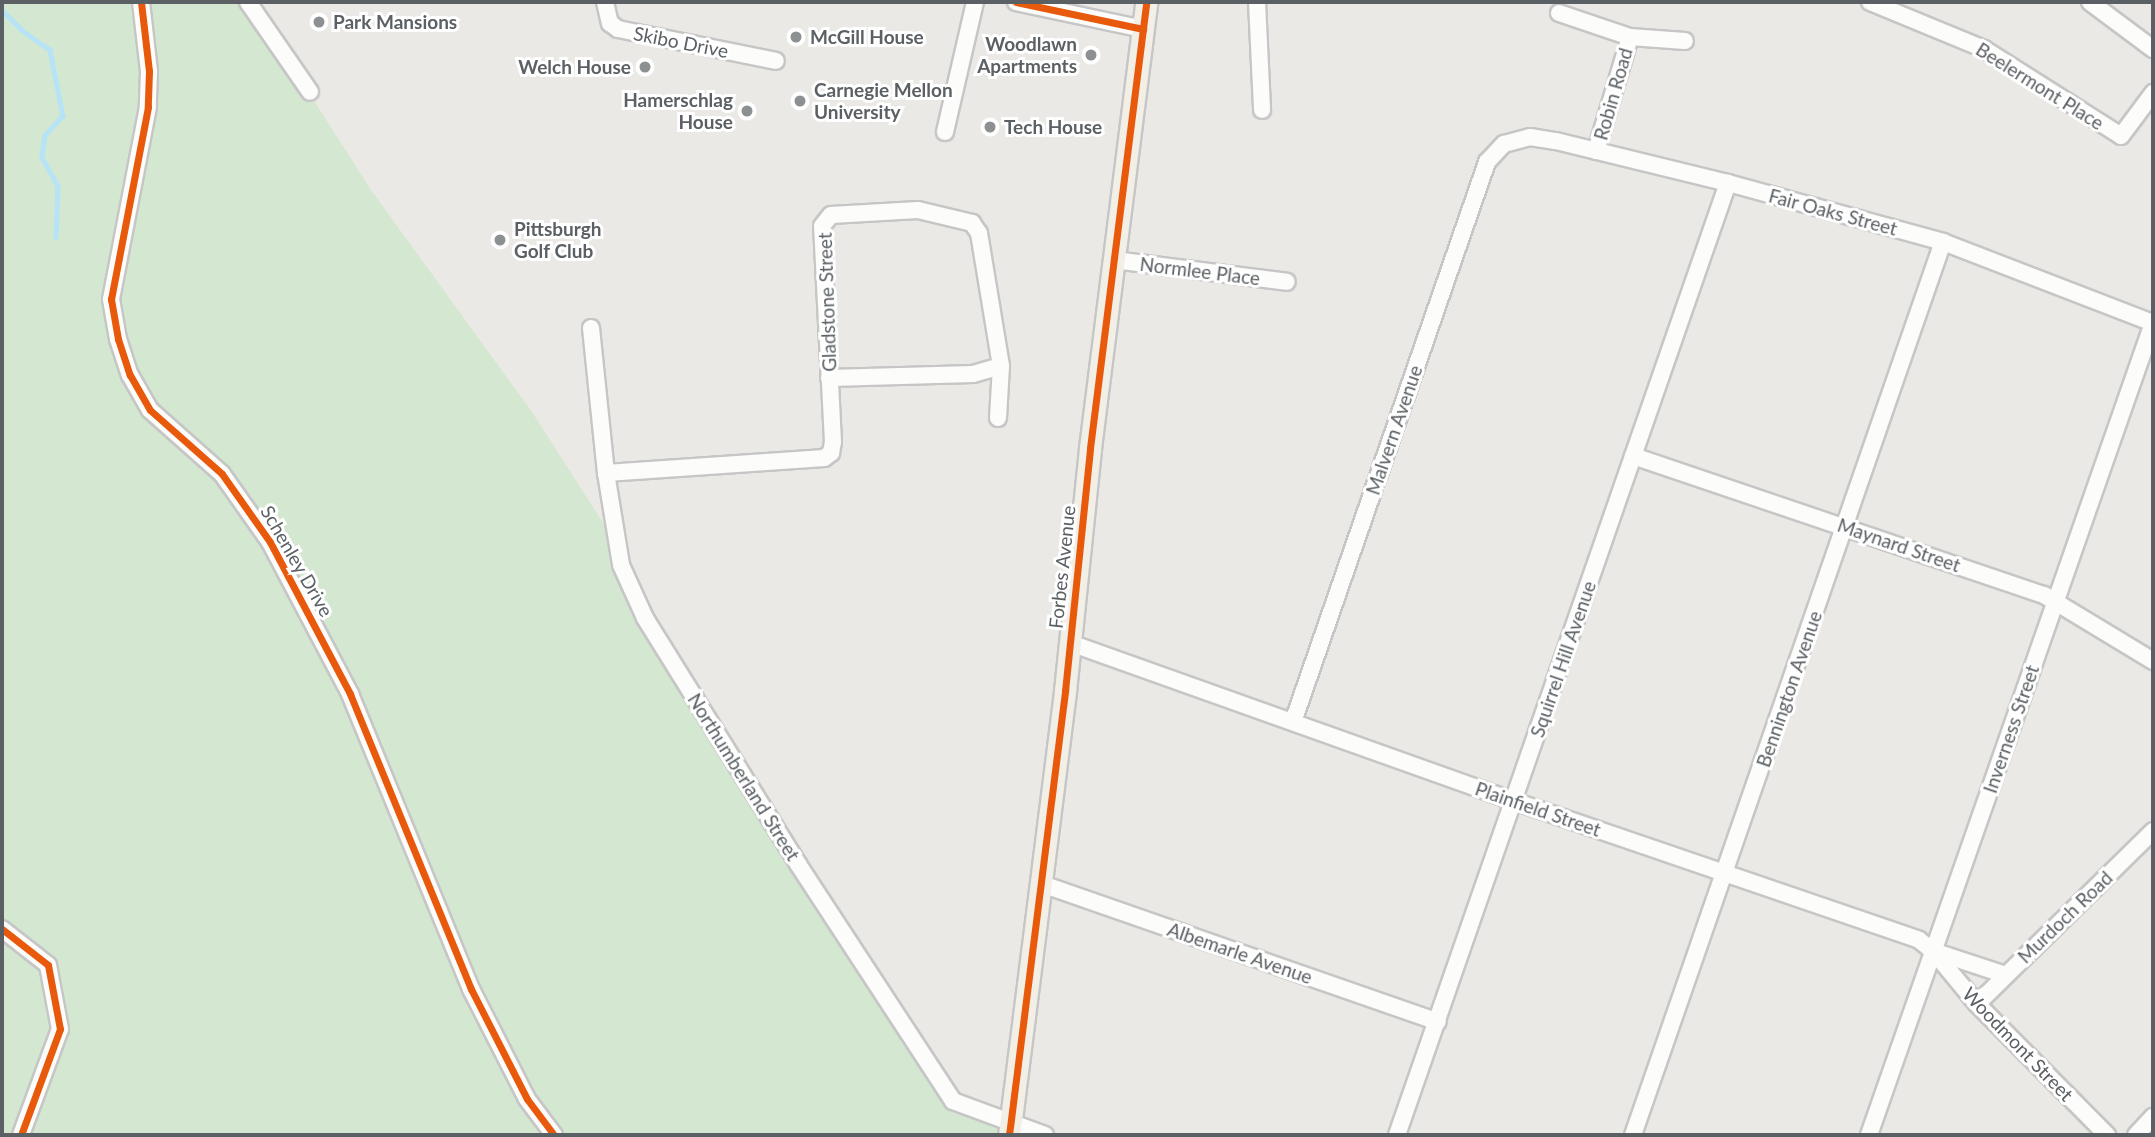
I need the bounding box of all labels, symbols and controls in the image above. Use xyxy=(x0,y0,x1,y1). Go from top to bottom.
place label: Park Mansions xyxy=(333,11,457,33)
marker: Park Mansions xyxy=(311,14,327,30)
street label: Skibo Drive xyxy=(632,22,730,62)
place label: McGill House xyxy=(810,26,924,48)
marker: McGill House xyxy=(788,29,804,45)
place label: Woodlawn Apartments xyxy=(977,33,1077,77)
street label: Beelermont Place xyxy=(1972,38,2108,134)
street label: Robin Road xyxy=(1589,45,1637,143)
marker: Woodlawn Apartments xyxy=(1083,47,1099,63)
place label: Welch House xyxy=(518,56,631,78)
marker: Welch House xyxy=(637,59,653,75)
place label: Carnegie Mellon University xyxy=(814,79,953,123)
place label: Hamerschlag House xyxy=(623,89,733,133)
marker: Carnegie Mellon University xyxy=(792,93,808,109)
marker: Hamerschlag House xyxy=(739,103,755,119)
place label: Tech House xyxy=(1004,116,1102,138)
marker: Tech House xyxy=(982,119,998,135)
street label: Fair Oaks Street xyxy=(1766,184,1900,240)
place label: Pittsburgh Golf Club xyxy=(514,218,601,262)
marker: Pittsburgh Golf Club xyxy=(492,232,508,248)
street label: Gladstone Street xyxy=(813,232,841,372)
street label: Normlee Place xyxy=(1138,252,1262,290)
street label: Malvern Avenue xyxy=(1361,362,1427,498)
street label: Schenley Drive xyxy=(256,501,338,621)
street label: Forbes Avenue xyxy=(1044,504,1080,630)
street label: Maynard Street xyxy=(1835,513,1963,577)
street label: Squirrel Hill Avenue xyxy=(1525,578,1601,740)
street label: Bennington Avenue xyxy=(1751,608,1827,770)
street label: Inverness Street xyxy=(1978,662,2044,796)
street label: Northumberland Street xyxy=(683,689,805,865)
street label: Plainfield Street xyxy=(1472,777,1604,841)
street label: Murdoch Road xyxy=(2013,866,2117,968)
street label: Albemarle Avenue xyxy=(1164,917,1316,989)
street label: Woodmont Street xyxy=(1958,982,2078,1106)

